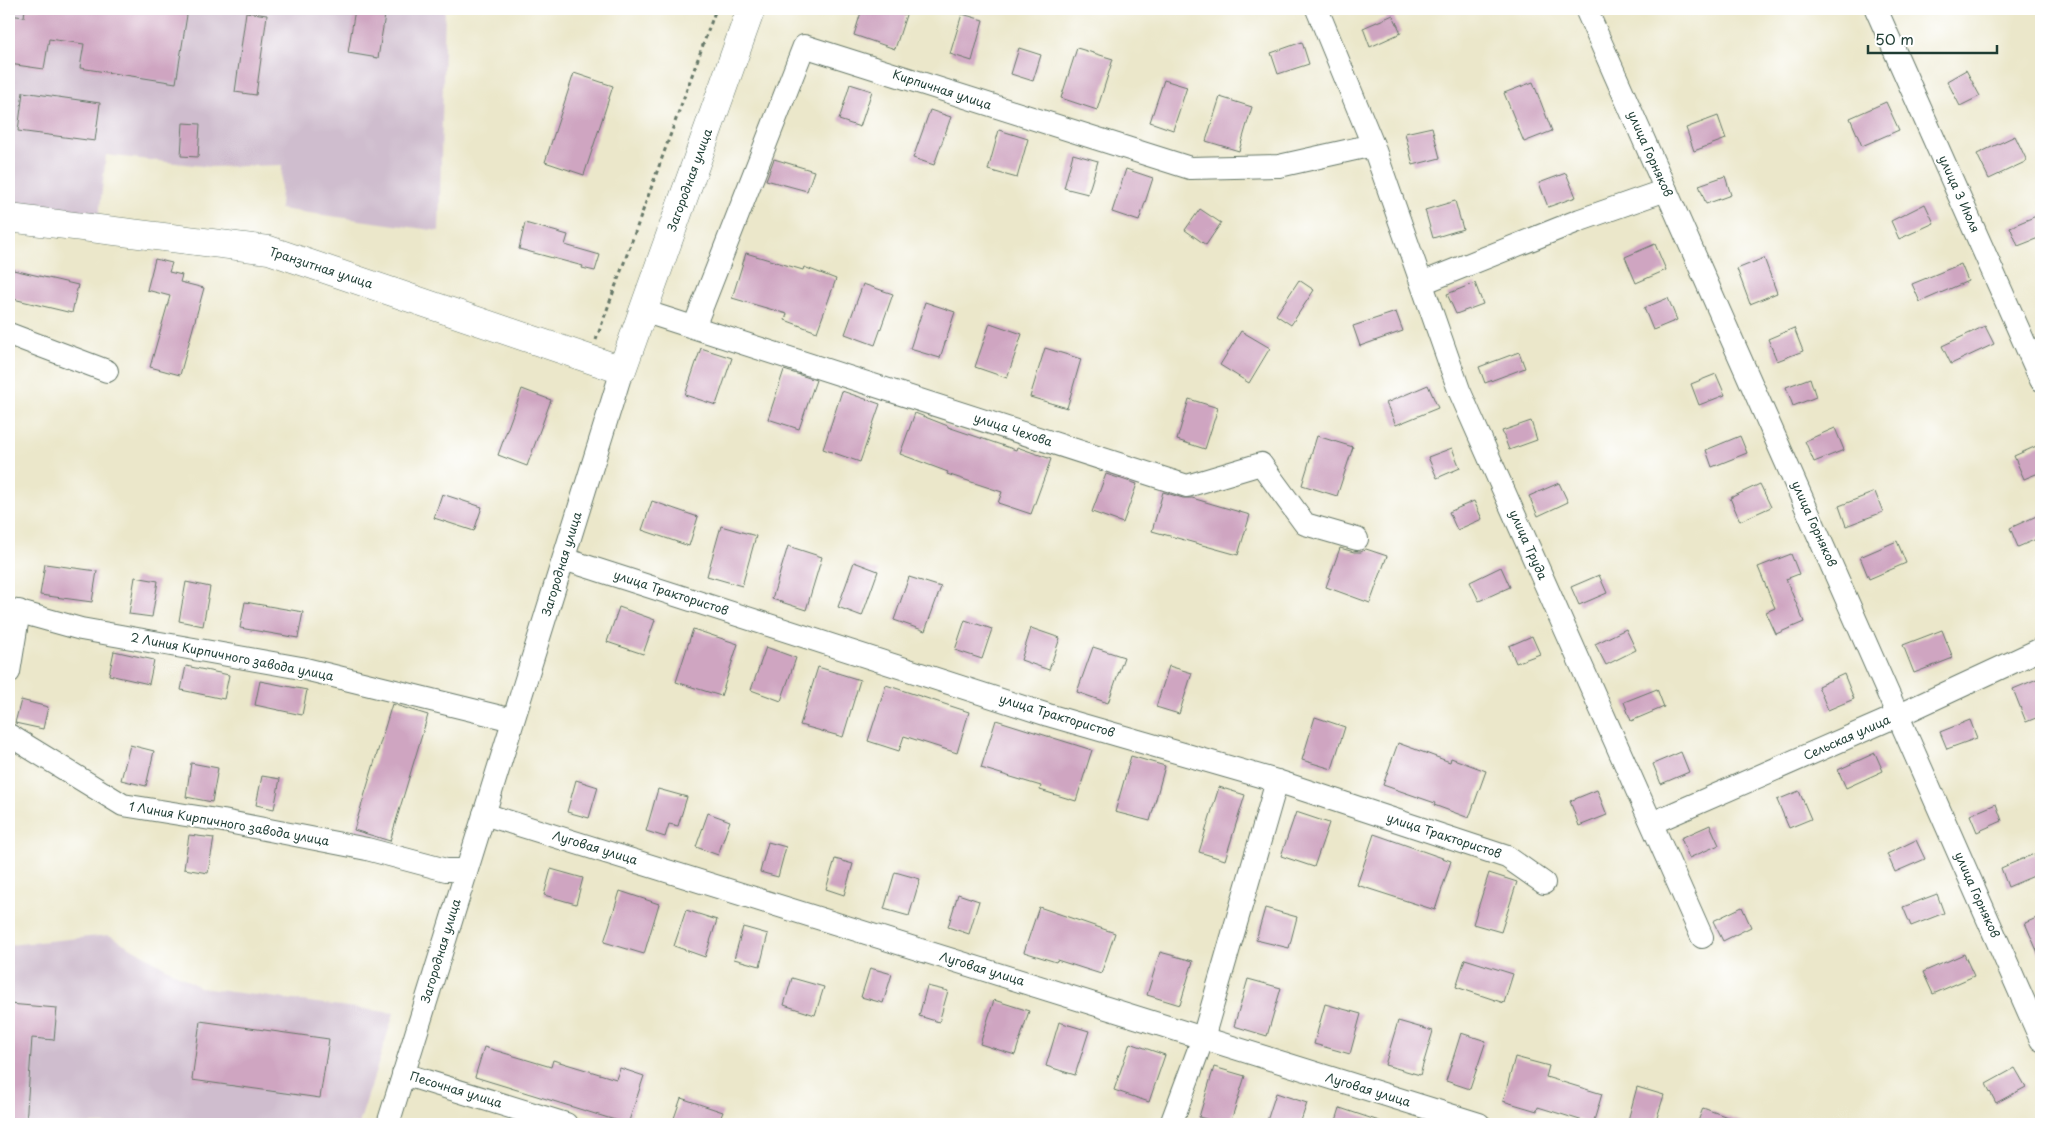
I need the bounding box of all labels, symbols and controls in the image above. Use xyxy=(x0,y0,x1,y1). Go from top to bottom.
scale bar xyxy=(1868,22,1996,54)
text: 50 m xyxy=(1875,27,1914,50)
street label: Кирпичная улица xyxy=(890,65,995,114)
street label: улица Горняков xyxy=(1624,108,1678,200)
street label: Загородная улица xyxy=(662,125,716,233)
street label: улица 3 Июля xyxy=(1935,152,1985,235)
street label: Транзитная улица xyxy=(267,242,376,292)
street label: улица Чехова xyxy=(972,408,1055,450)
street label: улица Горняков xyxy=(1788,478,1842,570)
street label: улица Труда xyxy=(1505,507,1553,583)
street label: Загородная улица xyxy=(537,509,586,618)
street label: улица Трактористов xyxy=(612,565,731,619)
street label: 2 Линия Кирпичного завода улица xyxy=(129,627,336,685)
street label: улица Трактористов xyxy=(997,689,1117,741)
street label: Сельская улица xyxy=(1800,710,1893,764)
street label: 1 Линия Кирпичного завода улица xyxy=(127,796,331,850)
street label: улица Трактористов xyxy=(1385,808,1504,862)
street label: Луговая улица xyxy=(550,826,641,869)
street label: улица Горняков xyxy=(1951,849,2005,941)
street label: Загородная улица xyxy=(416,896,465,1005)
street label: Луговая улица xyxy=(937,947,1028,990)
street label: Песочная улица xyxy=(408,1066,505,1112)
street label: Луговая улица xyxy=(1323,1068,1414,1111)

